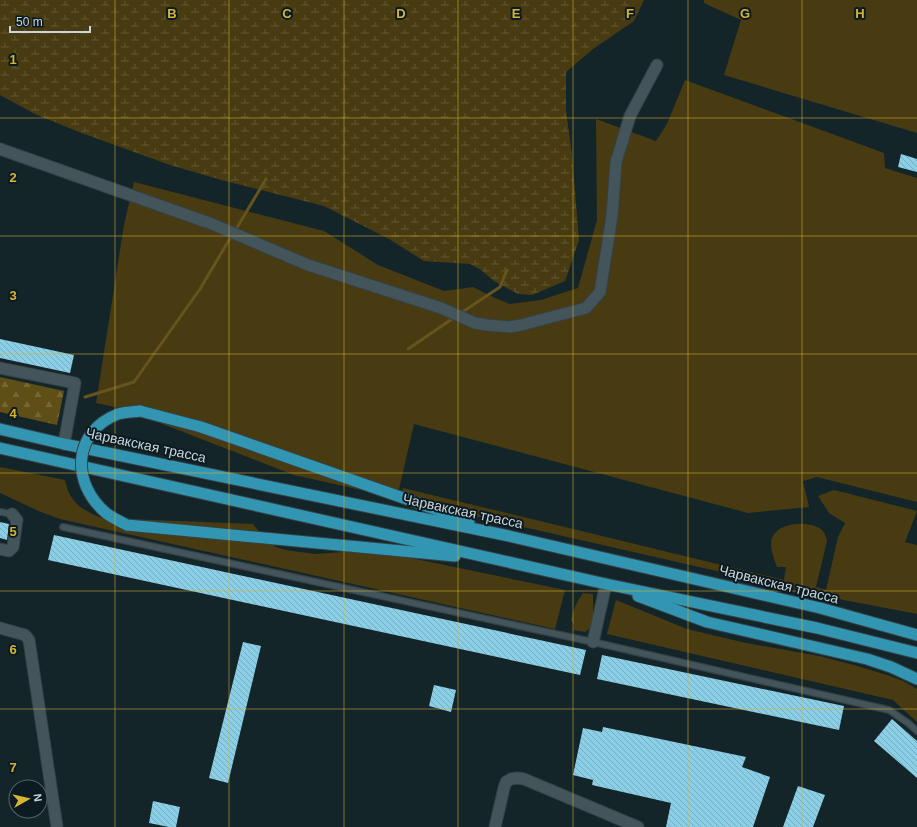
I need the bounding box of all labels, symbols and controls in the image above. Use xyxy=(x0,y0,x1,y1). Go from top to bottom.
text: B xyxy=(167,6,177,21)
text: C xyxy=(282,6,292,21)
text: D xyxy=(396,6,406,21)
text: E xyxy=(512,6,521,21)
text: F xyxy=(626,6,634,21)
text: G xyxy=(740,6,750,21)
text: H xyxy=(855,6,865,21)
scale bar xyxy=(10,8,90,34)
text: 50 m xyxy=(16,15,43,29)
text: 1 xyxy=(9,52,17,67)
text: 2 xyxy=(9,170,17,185)
text: 3 xyxy=(9,288,17,303)
text: 4 xyxy=(9,406,17,421)
street label: Чарвакская трасса xyxy=(84,424,208,466)
street label: Чарвакская трасса xyxy=(401,490,525,532)
text: 5 xyxy=(9,524,17,539)
street label: Чарвакская трасса xyxy=(718,561,841,607)
text: 6 xyxy=(9,642,17,657)
text: 7 xyxy=(9,760,17,775)
north arrow xyxy=(8,779,48,819)
text: N xyxy=(31,793,44,802)

